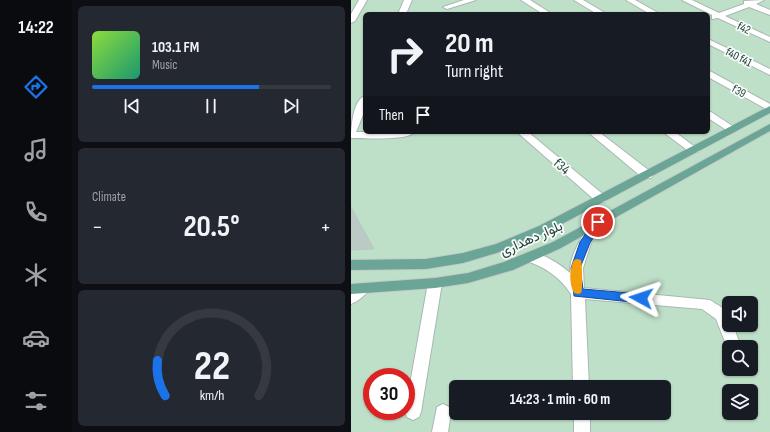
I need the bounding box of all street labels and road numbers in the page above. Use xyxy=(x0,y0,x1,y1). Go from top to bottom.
street label: f42 xyxy=(735,19,753,38)
street label: f40 f41 xyxy=(723,44,755,71)
street label: f39 xyxy=(729,81,749,101)
street label: f34 xyxy=(550,155,573,178)
street label: بلوار دهداری xyxy=(497,217,565,260)

